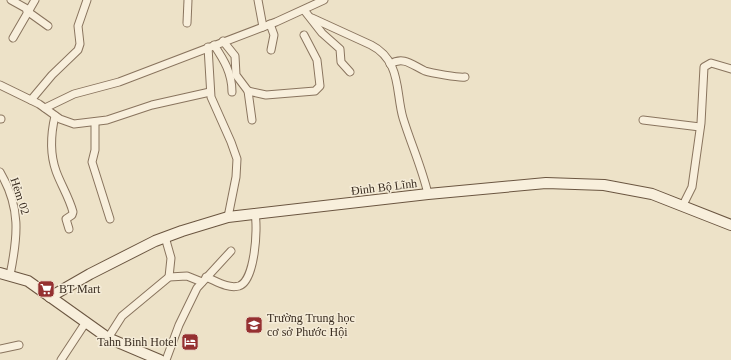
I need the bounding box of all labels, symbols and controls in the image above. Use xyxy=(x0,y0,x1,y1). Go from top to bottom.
street label: Hẻm 02 xyxy=(7,176,33,216)
street label: Đinh Bộ Lĩnh xyxy=(350,176,418,198)
supermarket icon: BT Mart xyxy=(36,279,56,299)
place label: BT Mart xyxy=(59,282,101,296)
place label: Trường Trung học cơ sở Phước Hội xyxy=(267,311,355,339)
school or university icon: Trường Trung học cơ sở Phước Hội xyxy=(244,315,264,335)
hotel icon: Tahn Binh Hotel xyxy=(180,332,200,352)
place label: Tahn Binh Hotel xyxy=(97,335,178,349)

